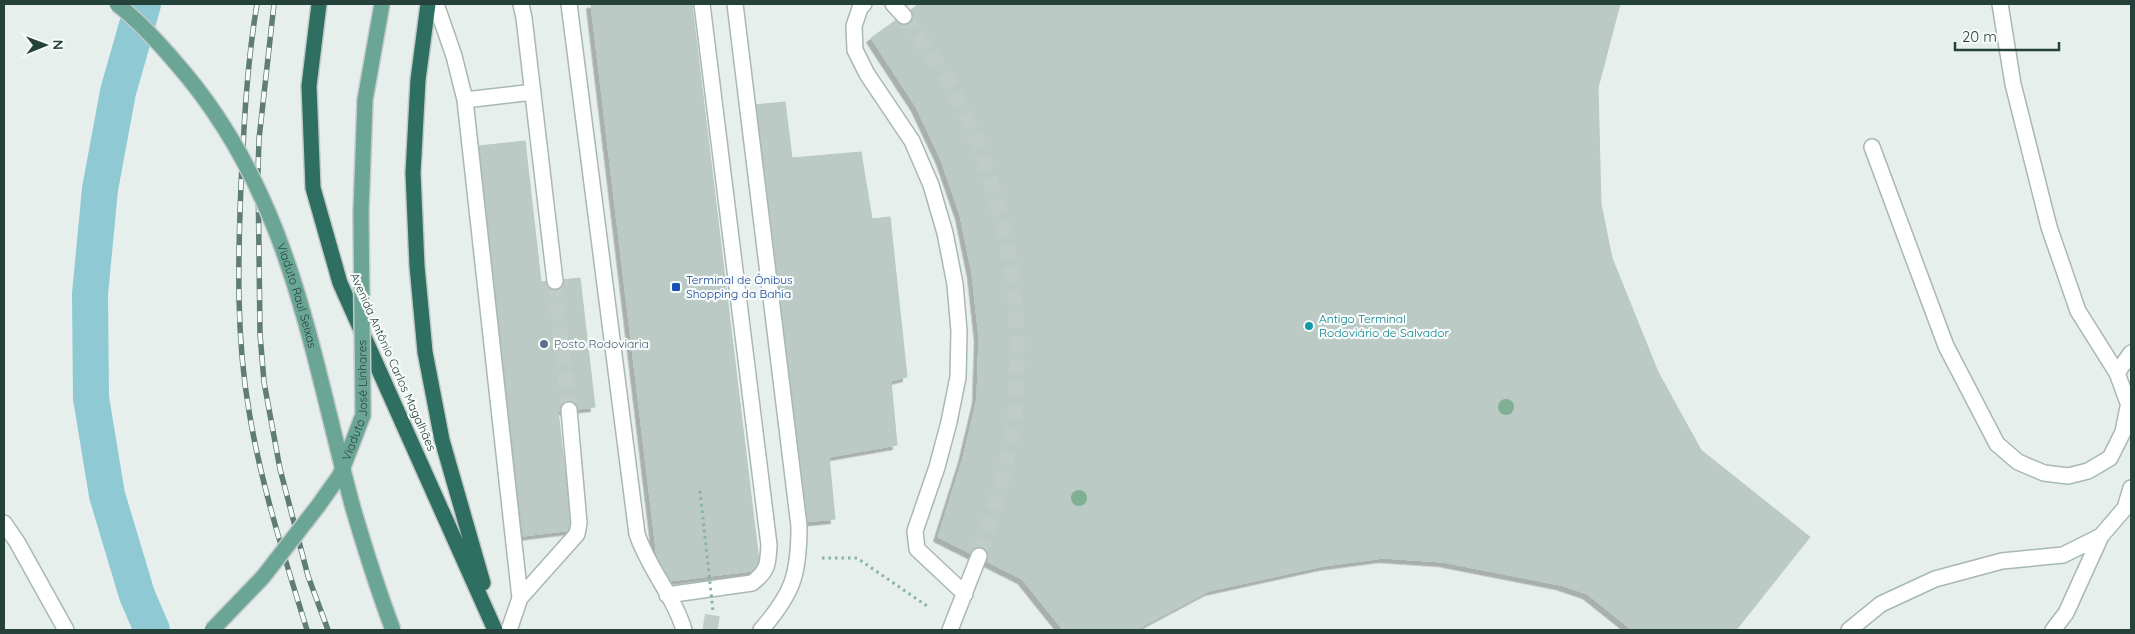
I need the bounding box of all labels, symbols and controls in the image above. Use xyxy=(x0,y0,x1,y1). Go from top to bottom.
north arrow xyxy=(20,20,70,70)
scale bar xyxy=(1955,20,2059,52)
text: 20 m xyxy=(1962,27,1997,46)
text: N xyxy=(49,39,67,50)
street label: Viaduto Raul Seixas xyxy=(274,241,320,350)
street label: Avenida Antônio Carlos Magalhães xyxy=(347,270,440,454)
place label: Terminal de Ônibus Shopping da Bahia xyxy=(686,272,793,301)
marker: Terminal de Ônibus Shopping da Bahia xyxy=(670,281,682,293)
place label: Antigo Terminal Rodoviário de Salvador xyxy=(1319,311,1450,340)
marker: Antigo Terminal Rodoviário de Salvador xyxy=(1303,320,1315,332)
place label: Posto Rodoviaria xyxy=(554,336,649,351)
marker: Posto Rodoviaria xyxy=(538,338,550,350)
street label: Viaduto José Linhares xyxy=(338,340,370,463)

